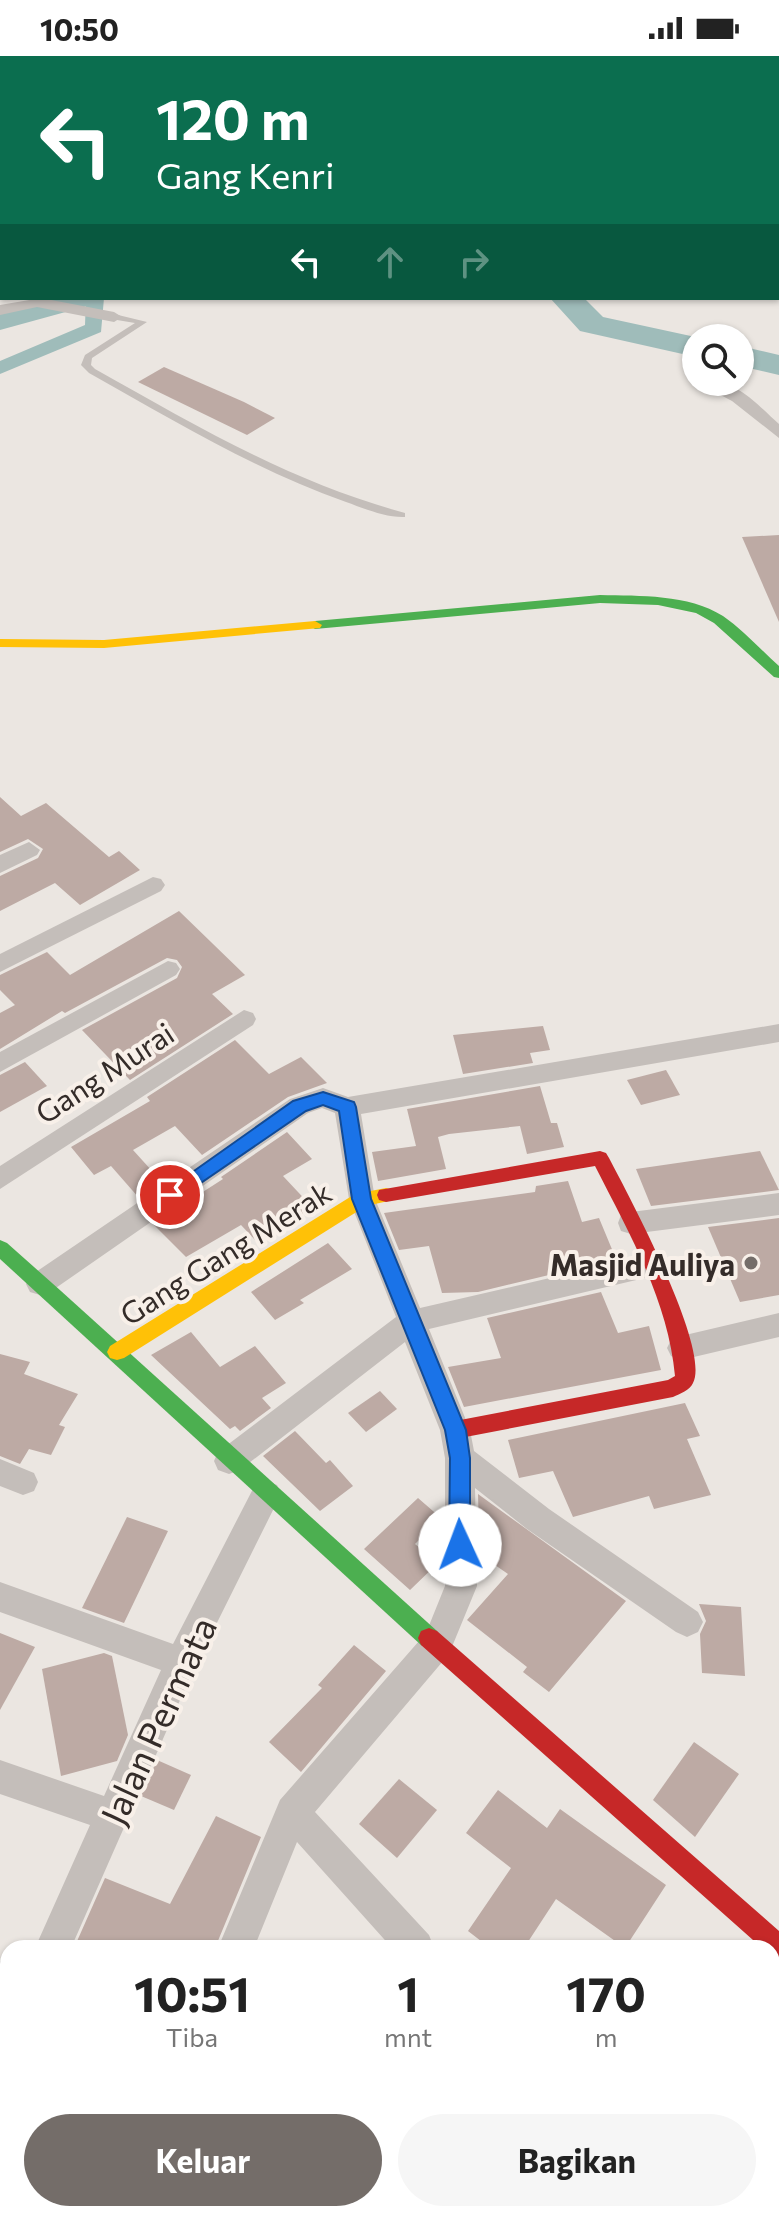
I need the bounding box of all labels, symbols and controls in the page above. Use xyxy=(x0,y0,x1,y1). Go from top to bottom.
text: 10:50 xyxy=(40,10,119,47)
text: 120 m xyxy=(156,83,310,152)
icon: left xyxy=(24,88,128,192)
text: Gang Kenri xyxy=(156,152,334,196)
icon: left xyxy=(284,240,328,284)
icon: ahead xyxy=(368,240,412,284)
icon: right xyxy=(452,240,496,284)
map controls xyxy=(682,324,754,396)
button: search xyxy=(682,324,754,396)
street label: Gang Murai xyxy=(28,1014,180,1130)
pin xyxy=(136,1161,204,1229)
street label: Gang Gang Merak xyxy=(113,1172,337,1332)
icon: arrive xyxy=(148,1173,192,1217)
place label: Masjid Auliya xyxy=(550,1245,735,1282)
marker: Masjid Auliya xyxy=(742,1254,760,1272)
position arrow xyxy=(418,1503,502,1587)
street label: Jalan Permata xyxy=(90,1609,224,1831)
text: 10:51 xyxy=(134,1963,250,2022)
text: 1 xyxy=(397,1963,419,2022)
text: 170 xyxy=(566,1963,646,2022)
text: Tiba xyxy=(166,2021,218,2052)
text: mnt xyxy=(384,2021,432,2052)
text: m xyxy=(595,2021,617,2052)
button: Keluar xyxy=(24,2114,382,2206)
button: Bagikan xyxy=(398,2114,756,2206)

